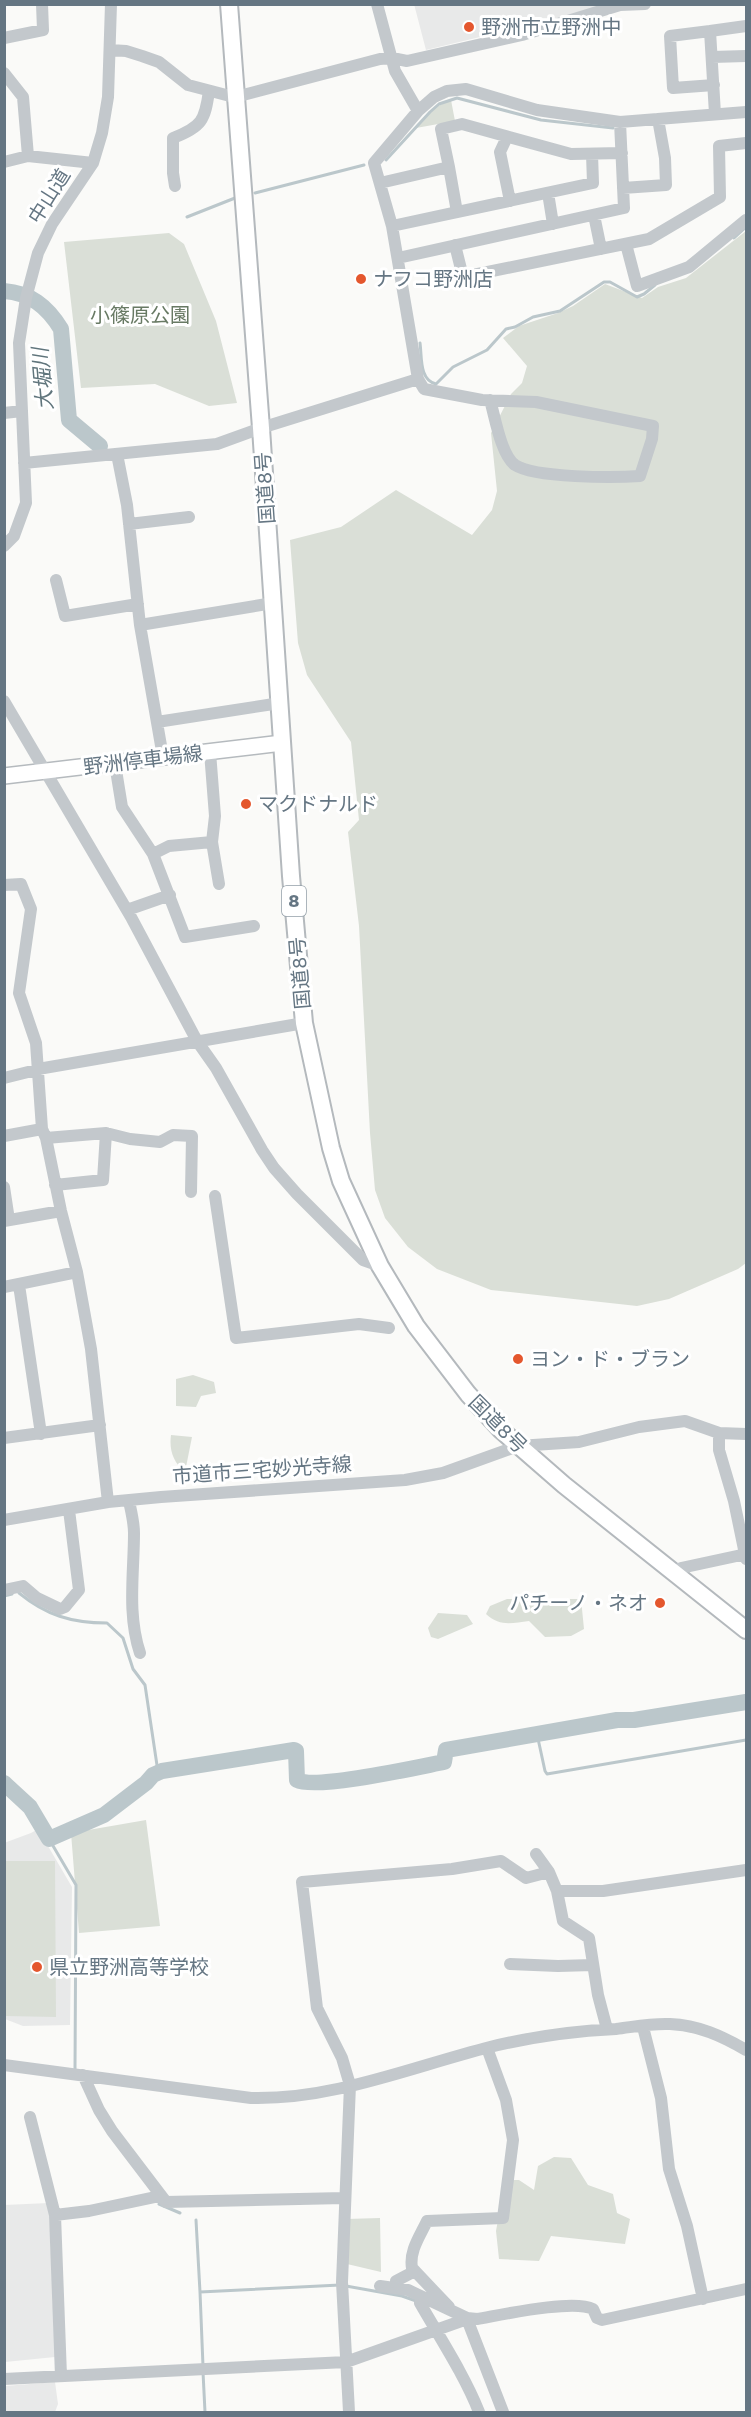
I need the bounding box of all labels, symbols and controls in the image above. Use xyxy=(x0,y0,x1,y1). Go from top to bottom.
place label: 野洲市立野洲中 xyxy=(481,15,621,39)
marker: 野洲市立野洲中 xyxy=(462,20,476,34)
street label: 中山道 xyxy=(23,164,75,228)
place label: ナフコ野洲店 xyxy=(373,267,493,291)
marker: ナフコ野洲店 xyxy=(354,272,368,286)
park label: 小篠原公園 xyxy=(90,303,190,327)
water label: 大堀川 xyxy=(27,345,58,412)
street label: 国道8号 xyxy=(251,451,279,525)
street label: 野洲停車場線 xyxy=(82,741,204,779)
place label: マクドナルド xyxy=(258,792,378,816)
marker: マクドナルド xyxy=(239,797,253,811)
road number: 8 xyxy=(282,886,306,916)
street label: 国道8号 xyxy=(285,936,315,1010)
place label: ヨン・ド・ブラン xyxy=(530,1347,690,1371)
marker: ヨン・ド・ブラン xyxy=(511,1352,525,1366)
street label: 国道8号 xyxy=(464,1390,532,1458)
street label: 市道市三宅妙光寺線 xyxy=(171,1452,353,1488)
place label: パチーノ・ネオ xyxy=(509,1591,648,1615)
marker: パチーノ・ネオ xyxy=(653,1596,667,1610)
place label: 県立野洲高等学校 xyxy=(49,1955,209,1979)
marker: 県立野洲高等学校 xyxy=(30,1960,44,1974)

